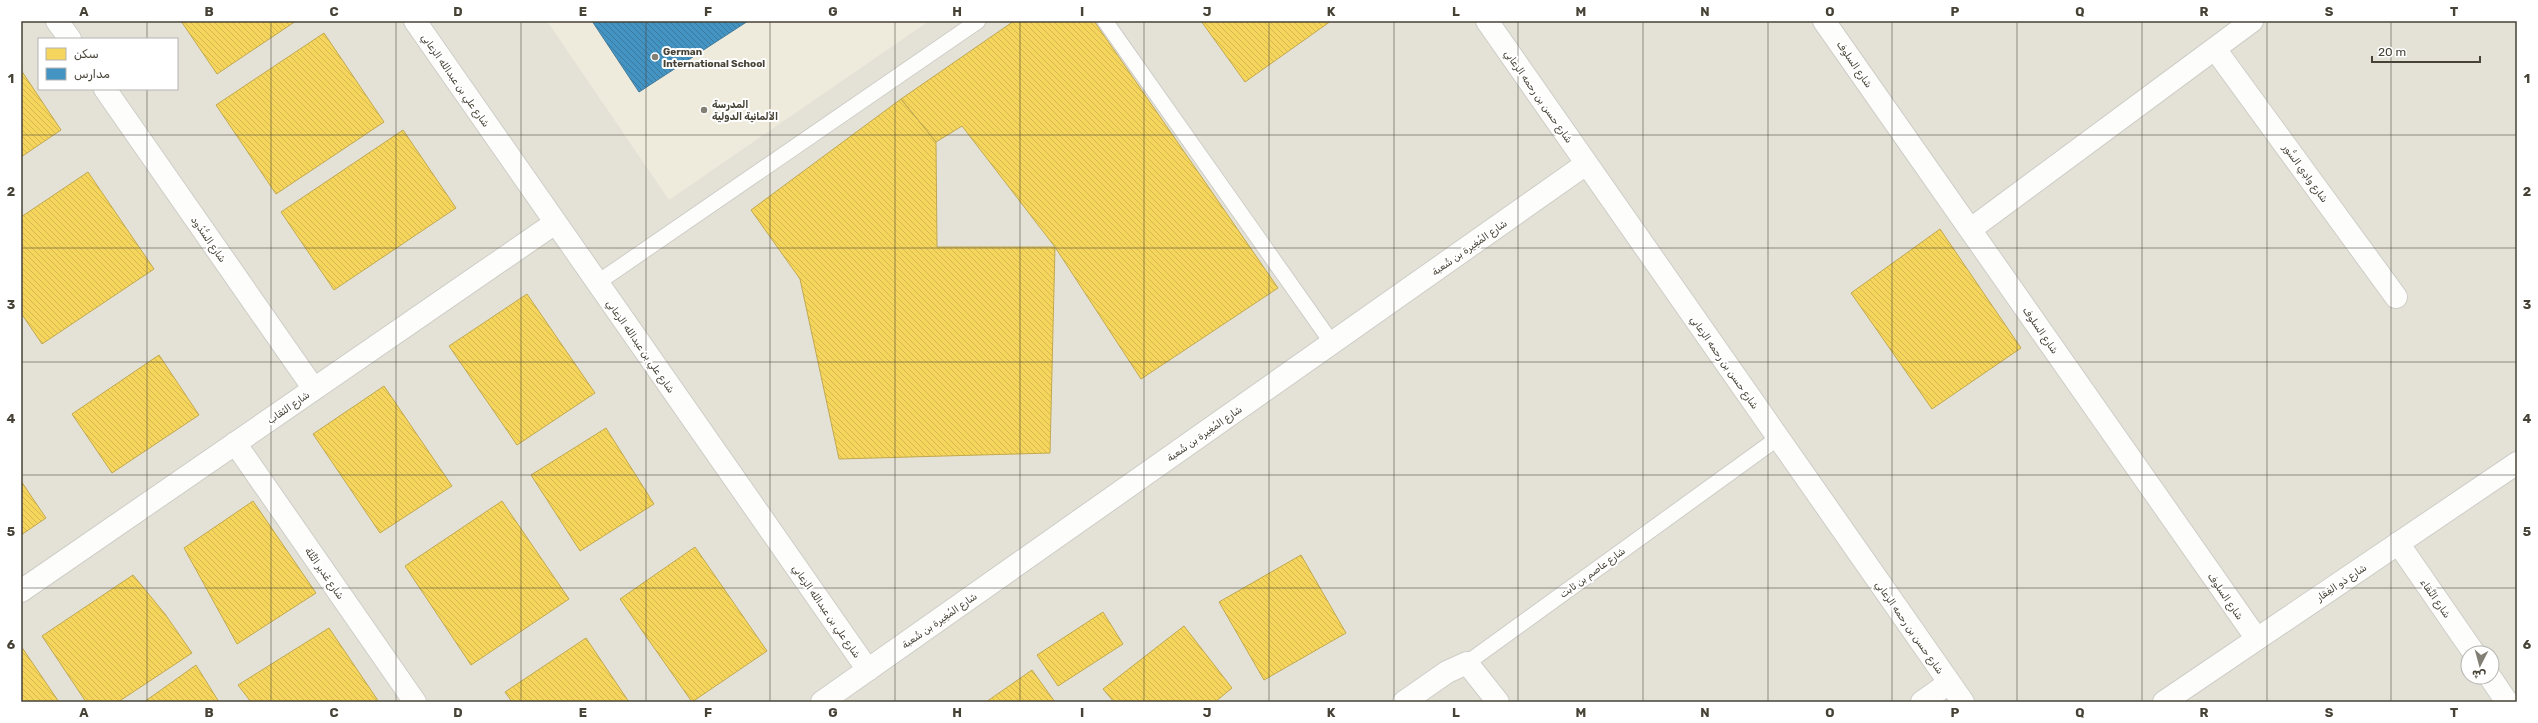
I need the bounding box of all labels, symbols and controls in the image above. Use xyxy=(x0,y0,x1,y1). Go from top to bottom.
text: A xyxy=(79,4,89,19)
text: B xyxy=(204,4,214,19)
text: C xyxy=(329,4,339,19)
text: D xyxy=(453,4,463,19)
text: E xyxy=(579,4,587,19)
text: F xyxy=(704,4,712,19)
text: G xyxy=(828,4,838,19)
text: H xyxy=(952,4,962,19)
text: I xyxy=(1080,4,1084,19)
text: J xyxy=(1203,4,1211,19)
text: K xyxy=(1327,4,1336,19)
text: L xyxy=(1452,4,1460,19)
text: M xyxy=(1576,4,1586,19)
text: N xyxy=(1700,4,1710,19)
text: O xyxy=(1825,4,1835,19)
text: P xyxy=(1951,4,1960,19)
text: Q xyxy=(2075,4,2085,19)
text: R xyxy=(2200,4,2209,19)
text: S xyxy=(2325,4,2334,19)
text: T xyxy=(2450,4,2458,19)
street label: شارع علي بن عبدالله الزعابي xyxy=(417,32,492,131)
legend xyxy=(38,38,178,90)
scale bar xyxy=(2372,38,2480,64)
street label: شارع السلوف xyxy=(1833,39,1875,91)
text: 20 m xyxy=(2378,45,2406,59)
place label: German International School xyxy=(663,46,765,70)
text: سكن xyxy=(74,47,99,61)
street label: شارع حسن بن رحمه الزعابي xyxy=(1500,48,1575,147)
marker: German International School xyxy=(650,52,660,62)
text: مدارس xyxy=(74,67,110,82)
text: 1 xyxy=(8,71,14,86)
text: 1 xyxy=(2524,71,2530,86)
place label: المدرسة الألمانية الدولية xyxy=(712,99,778,123)
marker: المدرسة الألمانية الدولية xyxy=(699,105,709,115)
street label: شارع وادِي السُّور xyxy=(2279,141,2331,206)
text: 2 xyxy=(7,184,15,199)
text: 2 xyxy=(2523,184,2531,199)
street label: شارع السُّدُود xyxy=(187,214,229,265)
street label: شارع المُغِيرة بن شُعبة xyxy=(1430,217,1510,279)
text: 3 xyxy=(7,297,16,312)
text: 3 xyxy=(2523,297,2532,312)
street label: شارع علي بن عبدالله الزعابي xyxy=(602,298,677,397)
street label: شارع السلوف xyxy=(2019,305,2061,357)
street label: شارع حسن بن رحمه الزعابي xyxy=(1686,314,1761,413)
street label: شارع الثقاب xyxy=(265,389,313,428)
street label: شارع المُغِيرة بن شُعبة xyxy=(1165,403,1245,465)
text: 4 xyxy=(7,411,16,426)
text: 4 xyxy=(2523,411,2532,426)
text: 5 xyxy=(7,524,15,539)
text: 5 xyxy=(2523,524,2531,539)
street label: شارع غَدير الثَّلة xyxy=(301,545,346,602)
street label: شارع عاصم بن ثابت xyxy=(1557,545,1628,601)
street label: شارع ذو الفِقار xyxy=(2313,562,2370,605)
street label: شارع علي بن عبدالله الزعابي xyxy=(788,563,863,662)
street label: شارع السلوف xyxy=(2204,571,2246,623)
street label: شارع النَّقاء xyxy=(2417,577,2453,621)
street label: شارع حسن بن رحمه الزعابي xyxy=(1871,579,1946,678)
street label: شارع المُغِيرة بن شُعبة xyxy=(900,590,980,652)
text: 6 xyxy=(7,637,16,652)
text: 6 xyxy=(2523,637,2532,652)
north arrow xyxy=(2460,645,2500,685)
text: ش xyxy=(2471,667,2487,682)
text: A xyxy=(79,705,89,720)
text: B xyxy=(204,705,214,720)
text: C xyxy=(329,705,339,720)
text: D xyxy=(453,705,463,720)
text: E xyxy=(579,705,587,720)
text: F xyxy=(704,705,712,720)
text: G xyxy=(828,705,838,720)
text: H xyxy=(952,705,962,720)
text: I xyxy=(1080,705,1084,720)
text: J xyxy=(1203,705,1211,720)
text: K xyxy=(1327,705,1336,720)
text: L xyxy=(1452,705,1460,720)
text: M xyxy=(1576,705,1586,720)
text: N xyxy=(1700,705,1710,720)
text: O xyxy=(1825,705,1835,720)
text: P xyxy=(1951,705,1960,720)
text: Q xyxy=(2075,705,2085,720)
text: R xyxy=(2200,705,2209,720)
text: S xyxy=(2325,705,2334,720)
text: T xyxy=(2450,705,2458,720)

